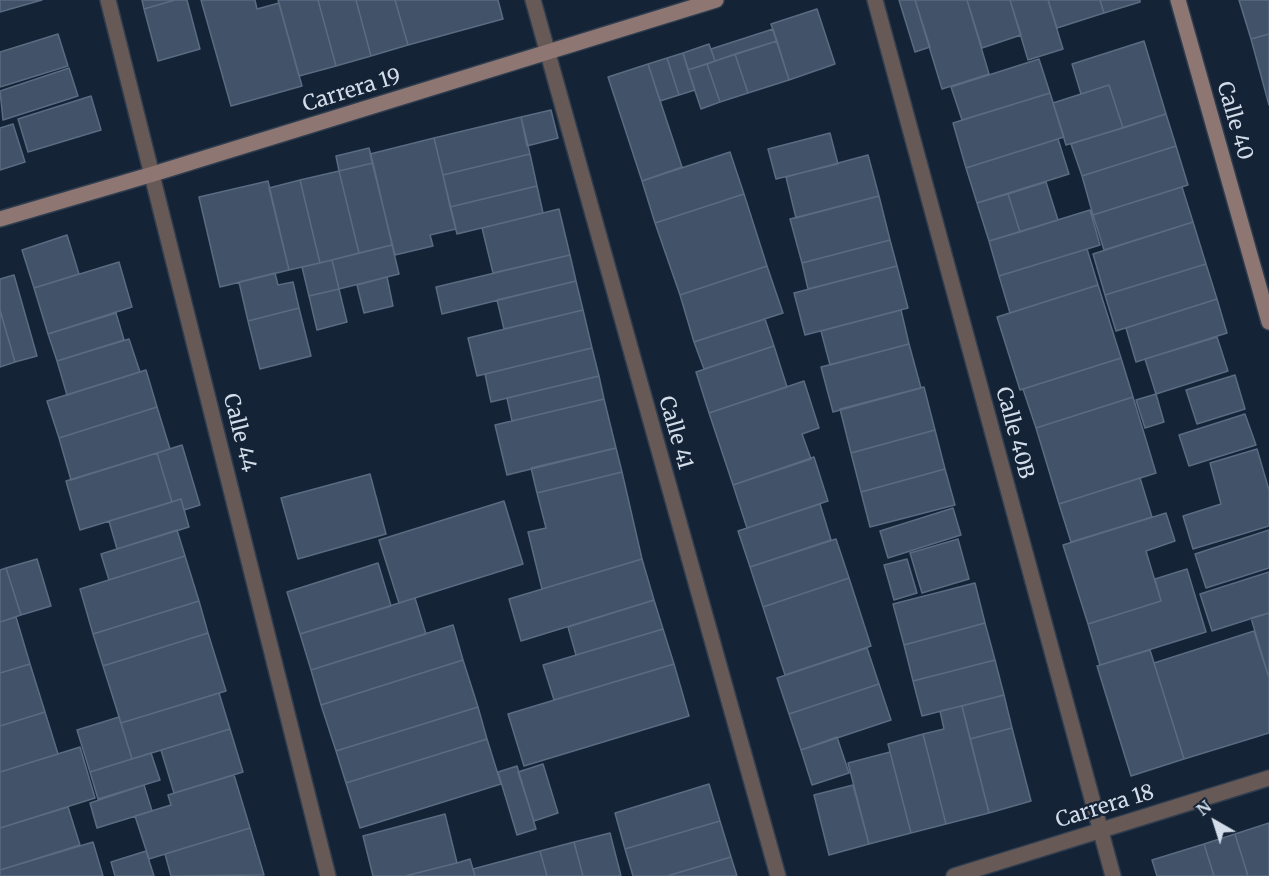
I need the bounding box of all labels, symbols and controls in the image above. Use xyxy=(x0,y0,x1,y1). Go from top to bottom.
street label: Carrera 19 xyxy=(300,64,404,118)
street label: Calle 40 xyxy=(1211,79,1257,163)
street label: Calle 40B xyxy=(990,384,1038,482)
street label: Calle 44 xyxy=(217,391,261,475)
street label: Calle 41 xyxy=(653,393,697,473)
street label: Carrera 18 xyxy=(1053,780,1157,834)
north arrow xyxy=(1185,792,1245,852)
text: N xyxy=(1192,796,1215,820)

